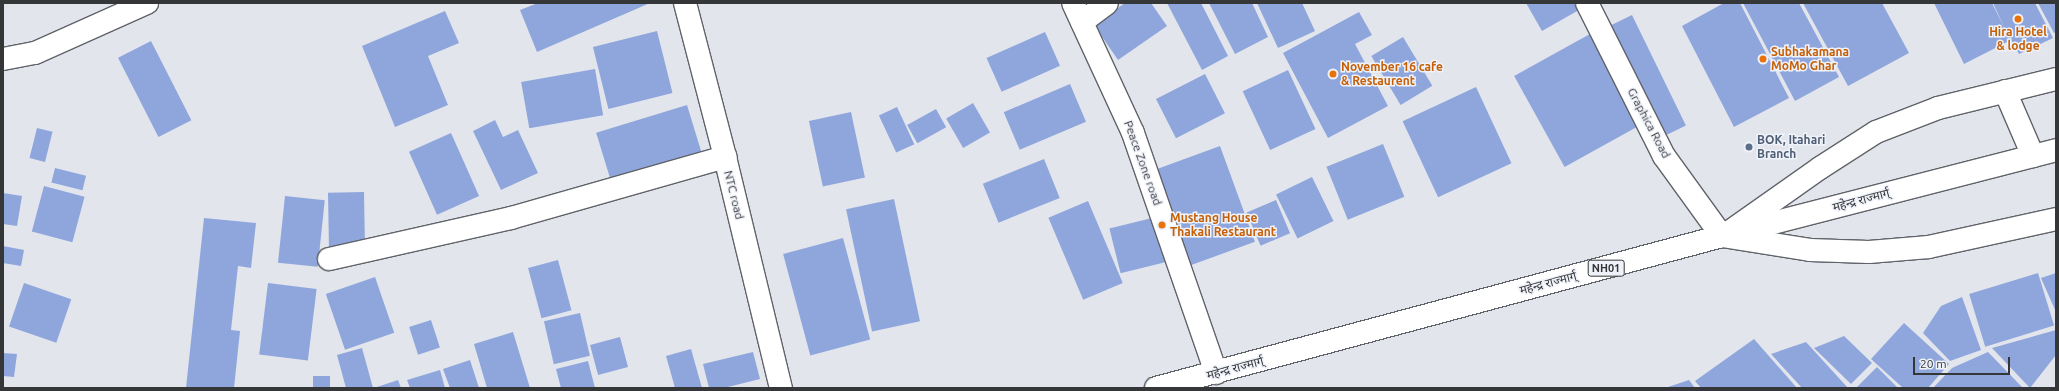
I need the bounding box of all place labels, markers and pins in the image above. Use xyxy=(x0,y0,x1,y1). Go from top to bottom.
marker: Hira Hotel & lodge xyxy=(2013,14,2023,24)
place label: Hira Hotel & lodge xyxy=(1989,25,2047,53)
place label: Subhakamana MoMo Ghar xyxy=(1771,45,1849,73)
marker: Subhakamana MoMo Ghar xyxy=(1758,54,1768,64)
place label: November 16 cafe & Restaurent xyxy=(1341,60,1443,88)
marker: November 16 cafe & Restaurent xyxy=(1328,69,1338,79)
place label: BOK, Itahari Branch xyxy=(1757,133,1825,161)
marker: BOK, Itahari Branch xyxy=(1744,142,1754,152)
place label: Mustang House Thakali Restaurant xyxy=(1170,211,1276,239)
marker: Mustang House Thakali Restaurant xyxy=(1157,220,1167,230)

